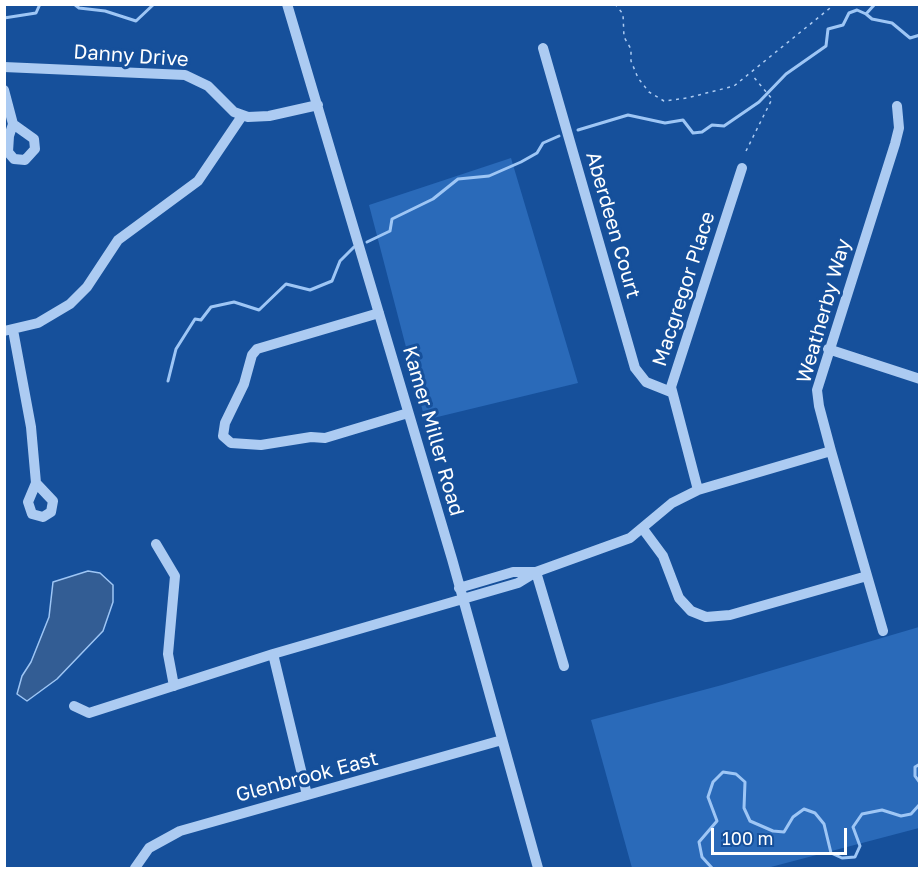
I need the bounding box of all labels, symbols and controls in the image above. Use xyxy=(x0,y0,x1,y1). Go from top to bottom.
street label: Danny Drive xyxy=(73,40,189,72)
street label: Aberdeen Court xyxy=(581,149,645,301)
street label: Macgregor Place xyxy=(648,209,720,369)
street label: Weatherby Way xyxy=(792,236,856,386)
street label: Kamer Miller Road xyxy=(397,343,469,519)
street label: Glenbrook East xyxy=(233,746,381,808)
scale bar xyxy=(714,816,850,854)
text: 100 m xyxy=(722,827,773,849)

